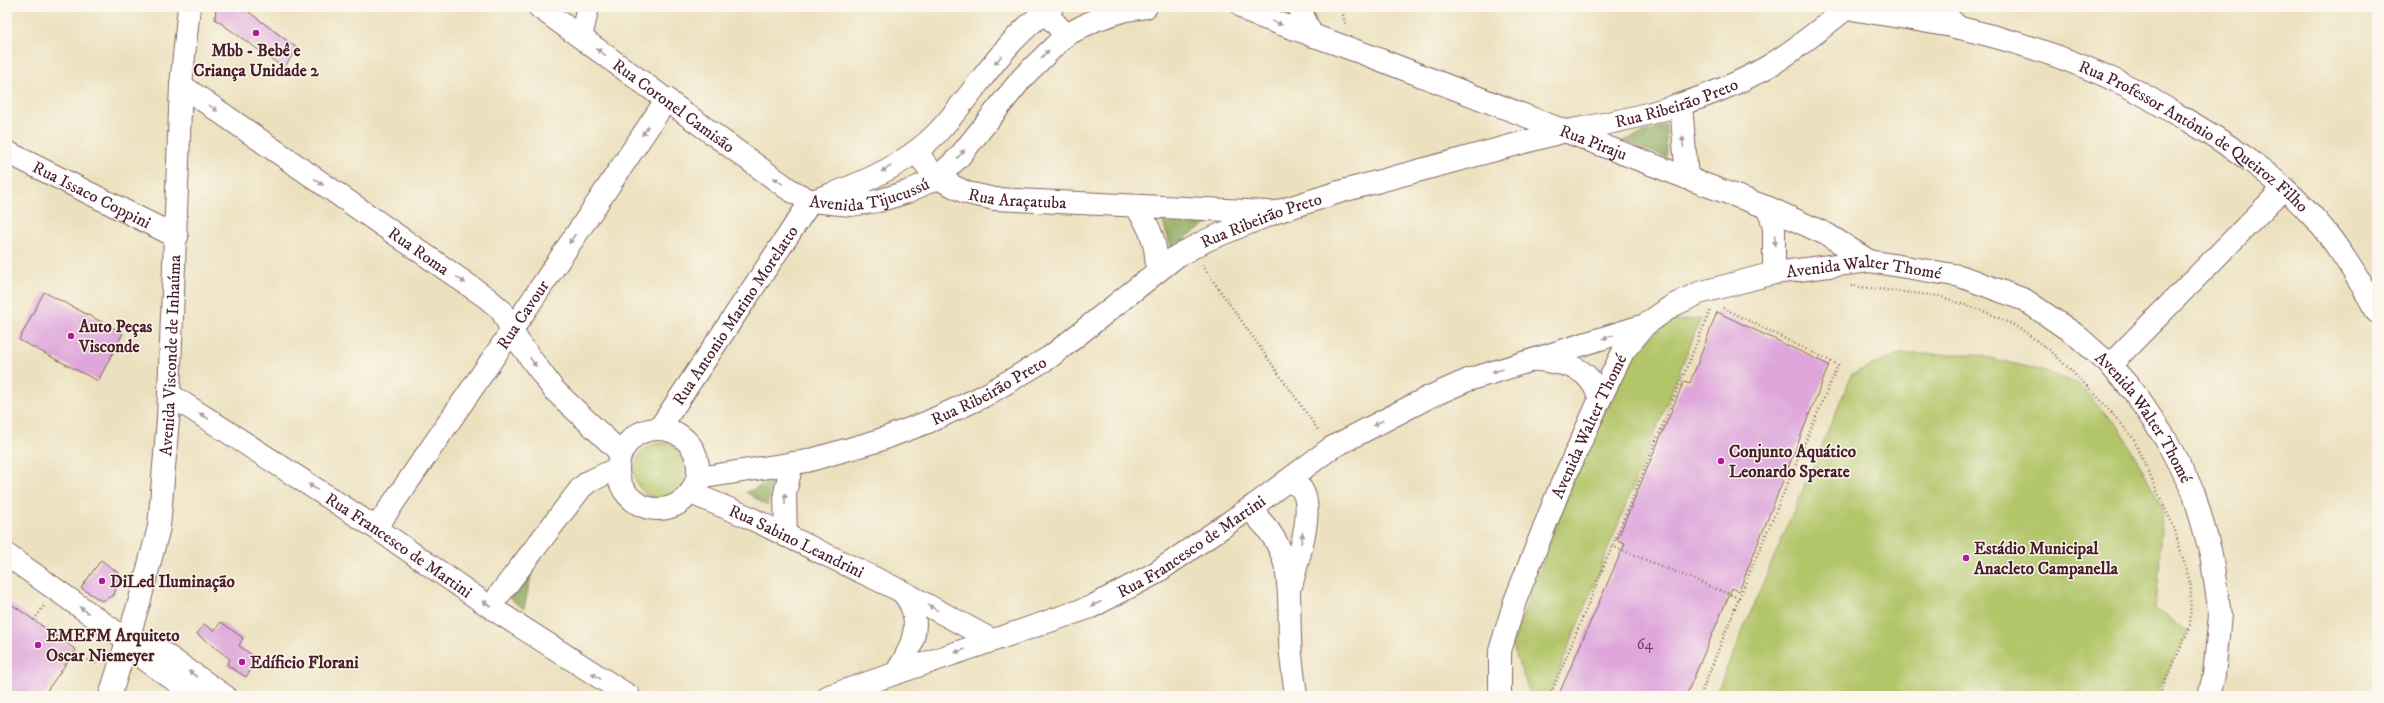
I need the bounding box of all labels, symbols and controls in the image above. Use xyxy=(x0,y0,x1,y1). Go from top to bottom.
one-way arrow xyxy=(1271,20,1283,26)
marker: Mbb - Bebê e Criança Unidade 2 xyxy=(251,28,261,38)
place label: Mbb - Bebê e Criança Unidade 2 xyxy=(193,40,319,82)
one-way arrow xyxy=(596,48,606,56)
one-way arrow xyxy=(1040,49,1049,59)
street label: Rua Coronel Camisão xyxy=(608,54,739,158)
one-way arrow xyxy=(993,54,1002,65)
street label: Rua Professor Antônio de Queiroz Filho xyxy=(2075,56,2313,217)
street label: Rua Ribeirão Preto xyxy=(1613,73,1742,133)
one-way arrow xyxy=(207,104,218,112)
street label: Rua Piraju xyxy=(1556,120,1630,166)
one-way arrow xyxy=(641,125,648,137)
one-way arrow xyxy=(1679,136,1686,148)
one-way arrow xyxy=(957,148,966,159)
street label: Rua Issaco Coppini xyxy=(29,157,154,234)
one-way arrow xyxy=(880,165,892,172)
street label: Avenida Tijucussú xyxy=(808,173,933,217)
one-way arrow xyxy=(314,178,325,186)
one-way arrow xyxy=(772,178,783,185)
street label: Rua Araçatuba xyxy=(966,184,1068,214)
street label: Rua Ribeirão Preto xyxy=(1197,188,1325,254)
street label: Rua Antonio Marino Morelatto xyxy=(668,221,804,410)
street label: Rua Roma xyxy=(383,222,454,281)
one-way arrow xyxy=(568,233,575,245)
one-way arrow xyxy=(1772,234,1778,247)
street label: Avenida Walter Thomé xyxy=(1785,251,1943,285)
street label: Avenida Visconde de Inhaúma xyxy=(155,254,186,457)
street label: Rua Cavour xyxy=(492,275,555,354)
one-way arrow xyxy=(456,276,466,284)
place label: Auto Peças Visconde xyxy=(78,316,153,358)
marker: Auto Peças Visconde xyxy=(66,331,76,341)
one-way arrow xyxy=(1602,334,1614,340)
street label: Avenida Walter Thomé xyxy=(2090,347,2197,487)
street label: Rua Ribeirão Preto xyxy=(928,351,1051,431)
street label: Avenida Walter Thomé xyxy=(1547,351,1632,502)
one-way arrow xyxy=(529,357,537,367)
one-way arrow xyxy=(1491,368,1503,374)
one-way arrow xyxy=(199,412,209,420)
one-way arrow xyxy=(1373,420,1384,427)
place label: Conjunto Aquático Leonardo Sperate xyxy=(1729,441,1856,483)
marker: Conjunto Aquático Leonardo Sperate xyxy=(1716,456,1726,466)
one-way arrow xyxy=(308,483,318,491)
street label: Rua Francesco de Martini xyxy=(321,488,476,603)
street label: Rua Francesco de Martini xyxy=(1114,491,1270,603)
one-way arrow xyxy=(782,492,788,505)
street label: Rua Sabino Leandrini xyxy=(725,500,868,584)
one-way arrow xyxy=(1299,532,1305,544)
place label: Estádio Municipal Anacleto Campanella xyxy=(1973,538,2119,580)
marker: Estádio Municipal Anacleto Campanella xyxy=(1961,553,1971,563)
place label: DiLed Iluminação xyxy=(110,571,235,593)
marker: DiLed Iluminação xyxy=(97,576,107,586)
one-way arrow xyxy=(482,600,492,608)
one-way arrow xyxy=(1091,601,1102,607)
one-way arrow xyxy=(928,605,939,612)
one-way arrow xyxy=(78,606,89,614)
place label: EMEFM Arquiteto Oscar Niemeyer xyxy=(46,625,179,667)
house number: 64 xyxy=(1637,635,1654,654)
marker: EMEFM Arquiteto Oscar Niemeyer xyxy=(33,640,43,650)
one-way arrow xyxy=(954,648,966,654)
place label: Edíficio Florani xyxy=(250,652,359,674)
marker: Edíficio Florani xyxy=(237,657,247,667)
one-way arrow xyxy=(188,670,199,678)
one-way arrow xyxy=(590,672,601,679)

